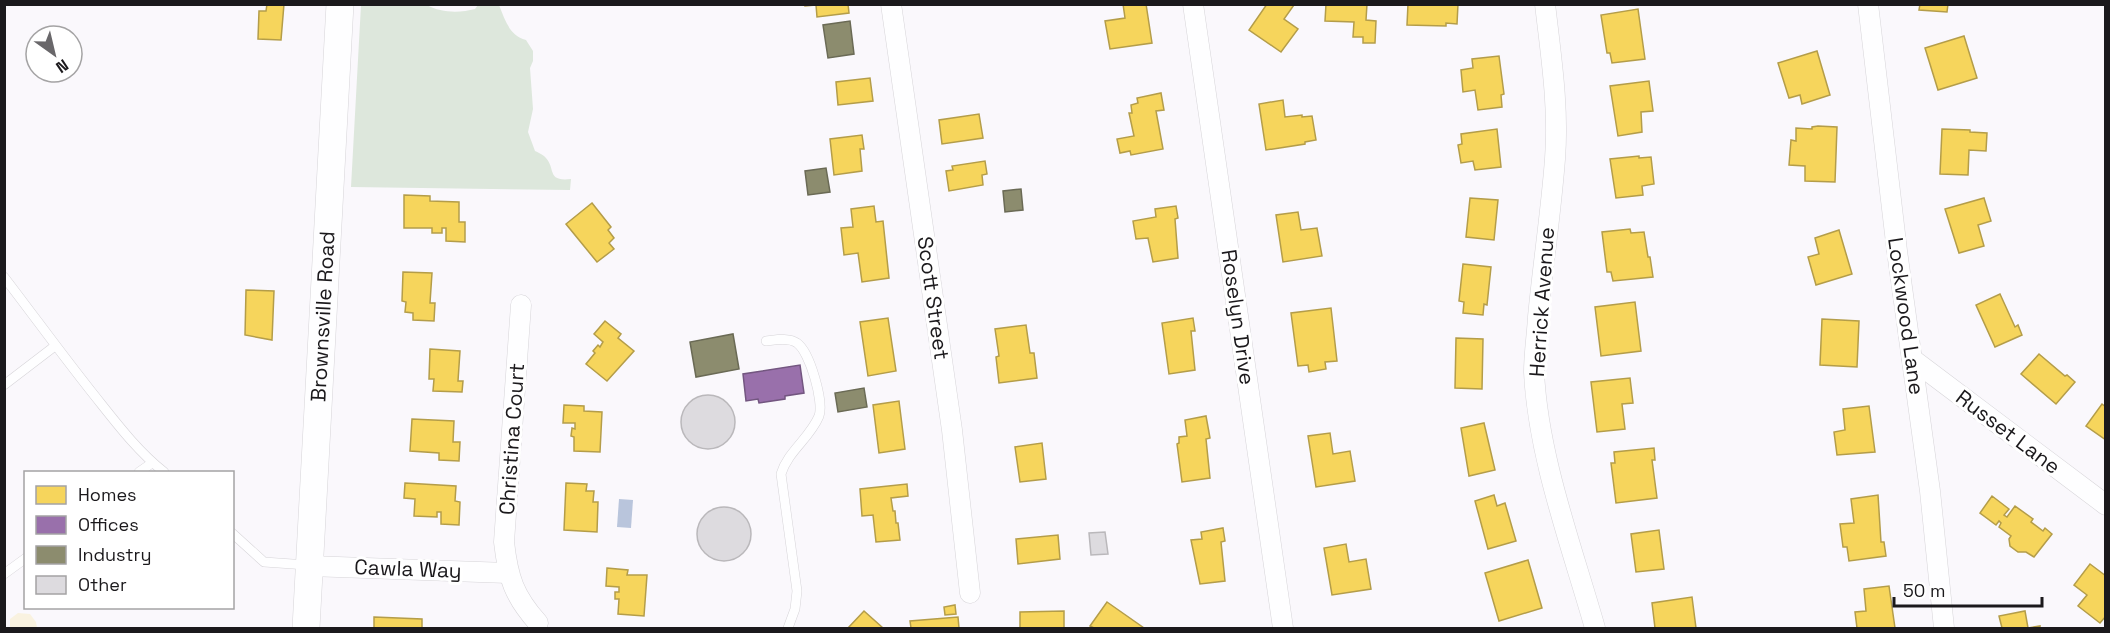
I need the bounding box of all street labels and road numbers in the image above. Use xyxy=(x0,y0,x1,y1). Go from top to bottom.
street label: Herrick Avenue xyxy=(1523,226,1560,378)
street label: Brownsville Road xyxy=(304,230,341,402)
street label: Scott Street xyxy=(911,234,956,361)
street label: Lockwood Lane xyxy=(1882,236,1931,396)
street label: Roselyn Drive xyxy=(1216,248,1261,386)
street label: Christina Court xyxy=(493,362,530,516)
street label: Russet Lane xyxy=(1951,383,2066,480)
street label: Cawla Way xyxy=(354,553,462,584)

